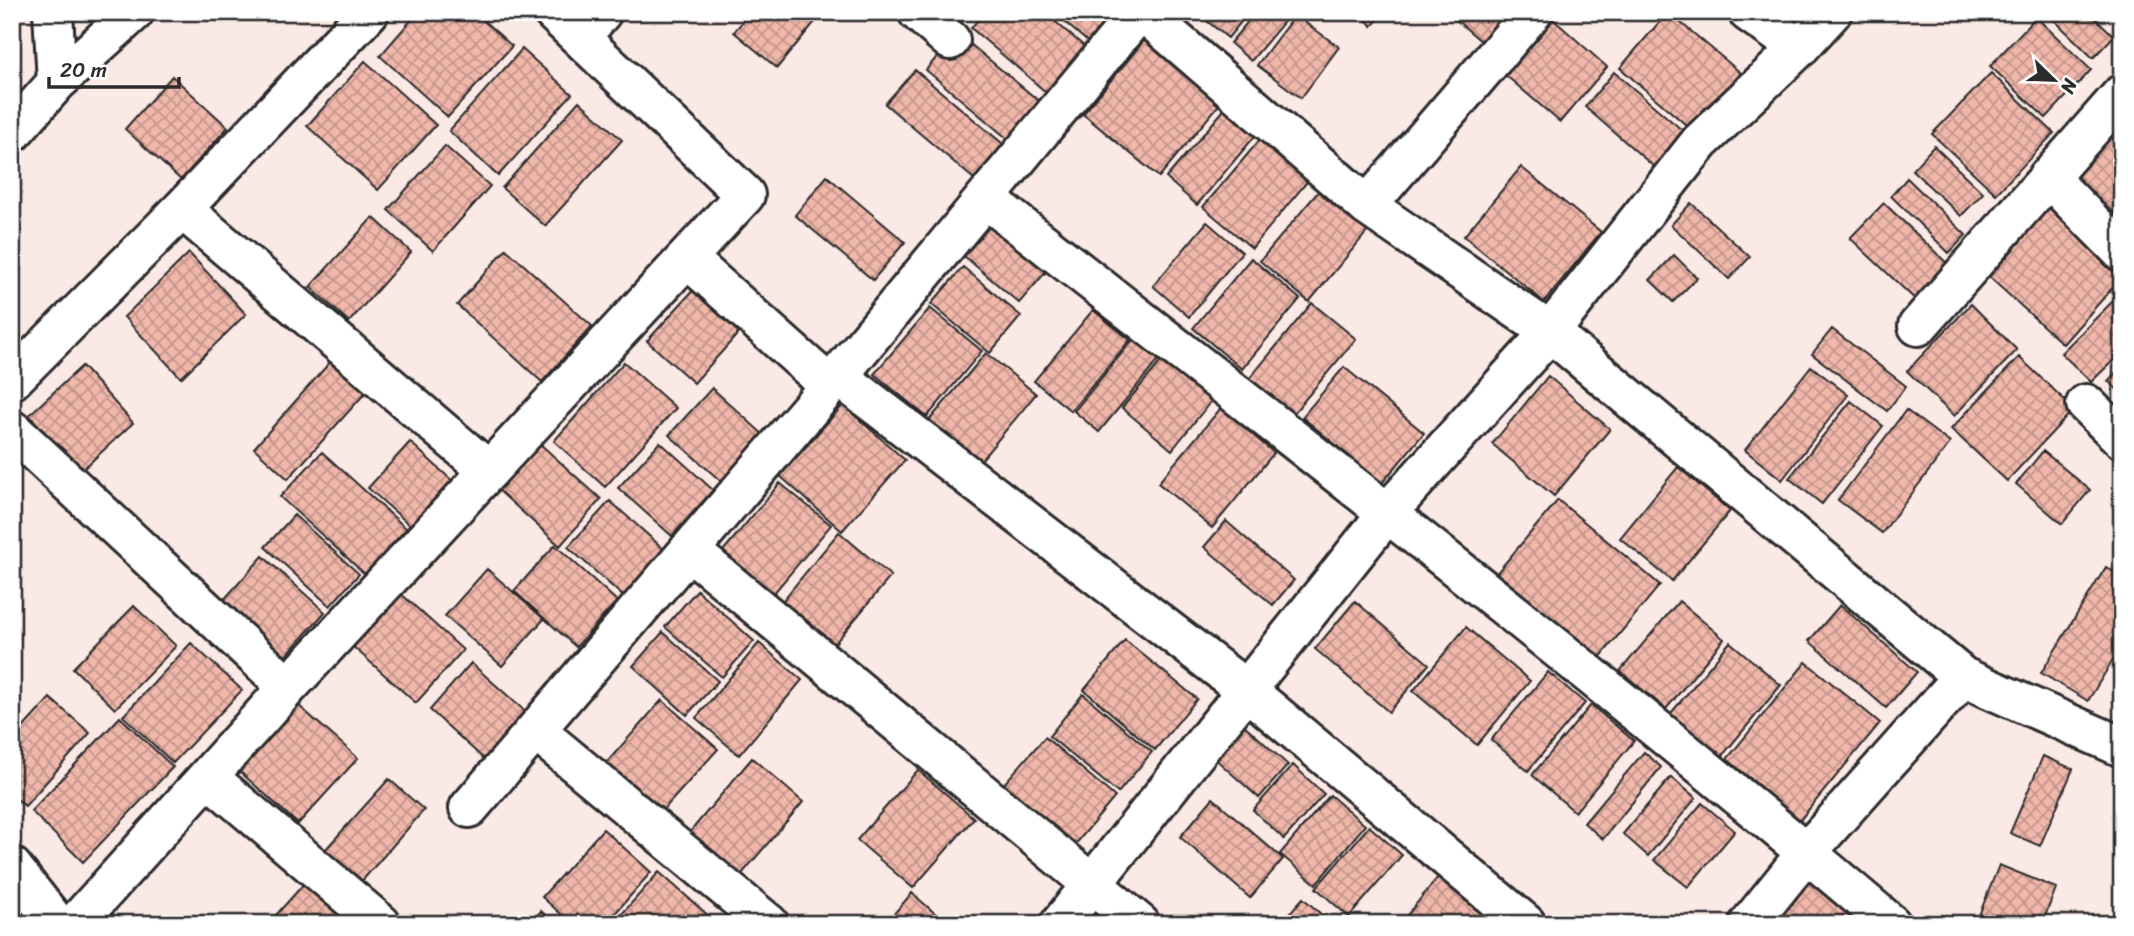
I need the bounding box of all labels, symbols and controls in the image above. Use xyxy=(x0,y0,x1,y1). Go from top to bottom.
scale bar xyxy=(49,46,178,90)
north arrow xyxy=(2018,46,2088,116)
text: 20 m xyxy=(60,51,107,89)
text: N xyxy=(2051,73,2087,100)

